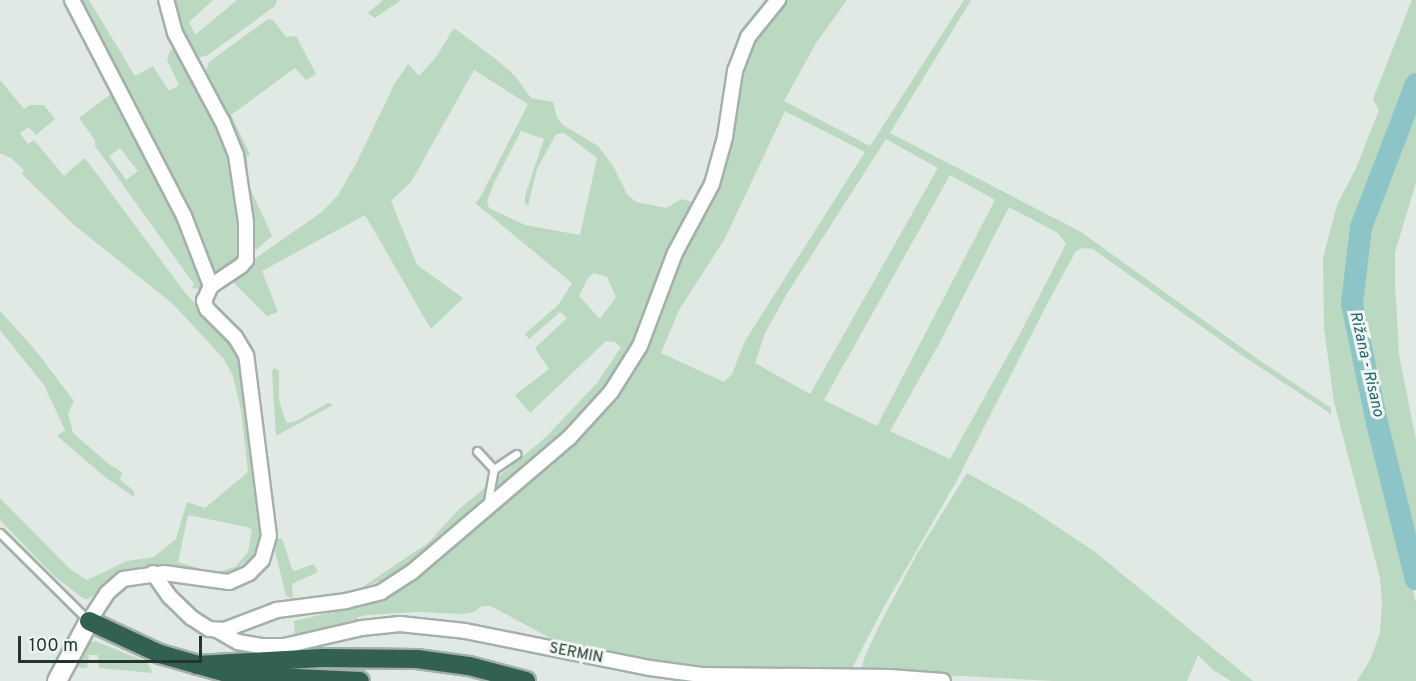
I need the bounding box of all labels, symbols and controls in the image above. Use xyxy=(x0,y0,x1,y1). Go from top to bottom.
water label: Rižana - Risano xyxy=(1345,309,1387,419)
scale bar xyxy=(21,624,206,662)
text: 100 m xyxy=(29,635,78,658)
street label: SERMIN xyxy=(547,640,605,668)

